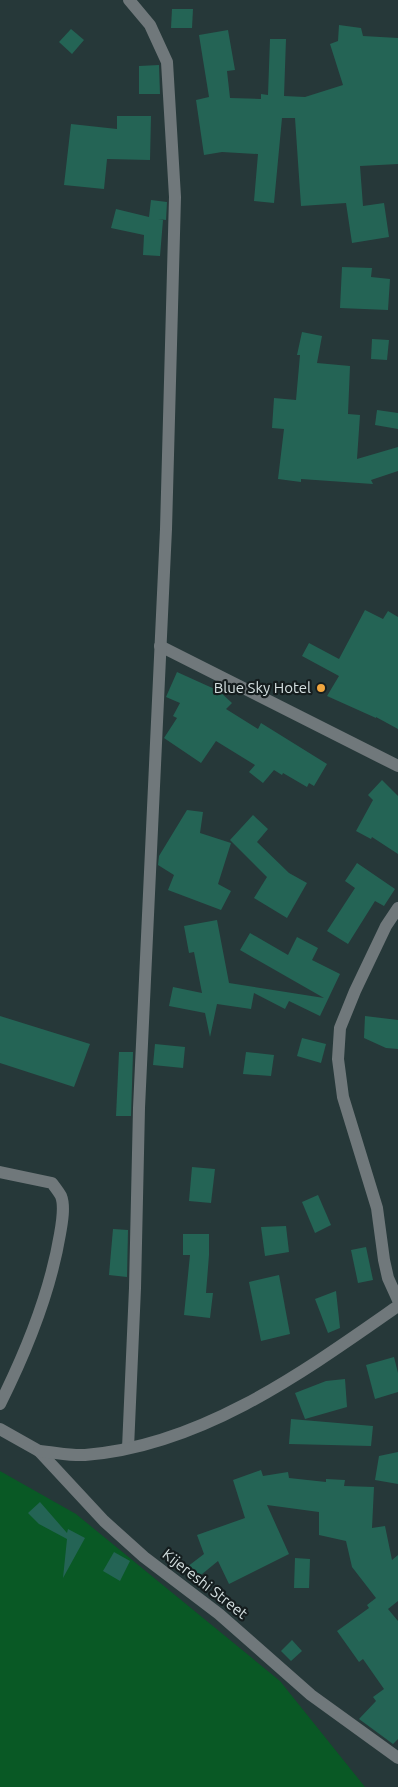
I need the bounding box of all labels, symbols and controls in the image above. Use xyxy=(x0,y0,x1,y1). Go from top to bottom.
place label: Blue Sky Hotel xyxy=(214,679,311,696)
marker: Blue Sky Hotel xyxy=(315,682,327,694)
street label: Kijereshi Street xyxy=(159,1545,251,1622)

